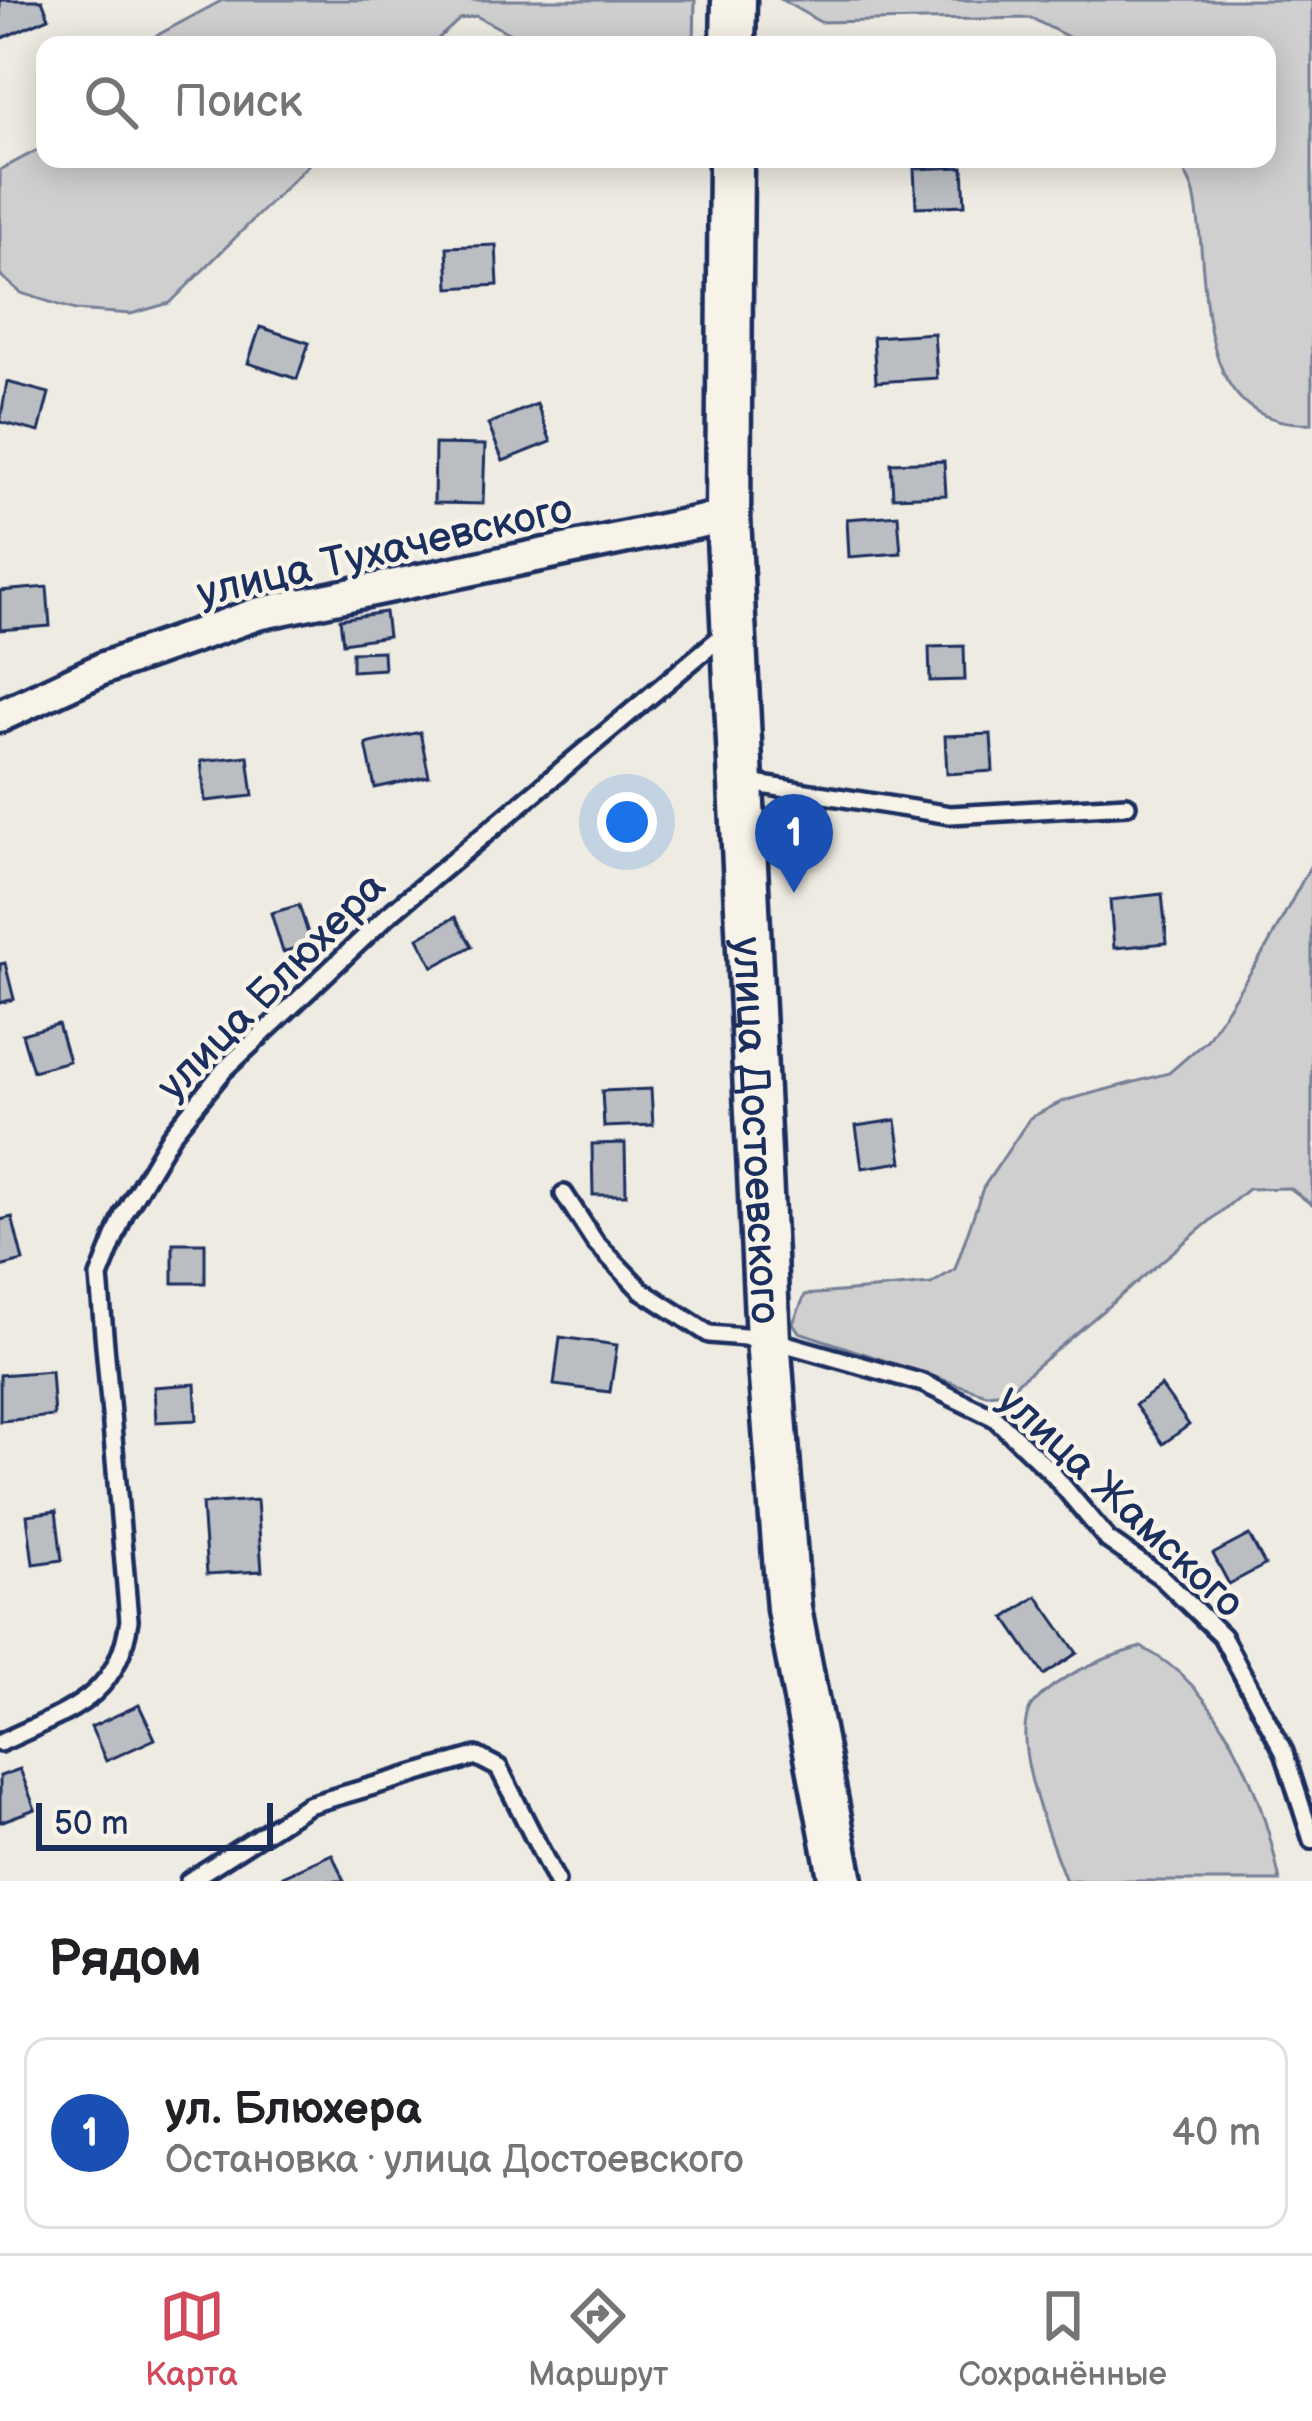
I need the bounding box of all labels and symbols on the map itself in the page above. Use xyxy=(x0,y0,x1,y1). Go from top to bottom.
street label: улица Тухачевского xyxy=(192,483,577,619)
your location xyxy=(597,792,657,852)
pin: 1 xyxy=(755,794,833,893)
street label: улица Блюхера xyxy=(147,862,397,1112)
street label: улица Достоевского xyxy=(720,936,790,1325)
street label: улица Жамского xyxy=(986,1375,1254,1629)
scale bar xyxy=(36,1797,273,1850)

